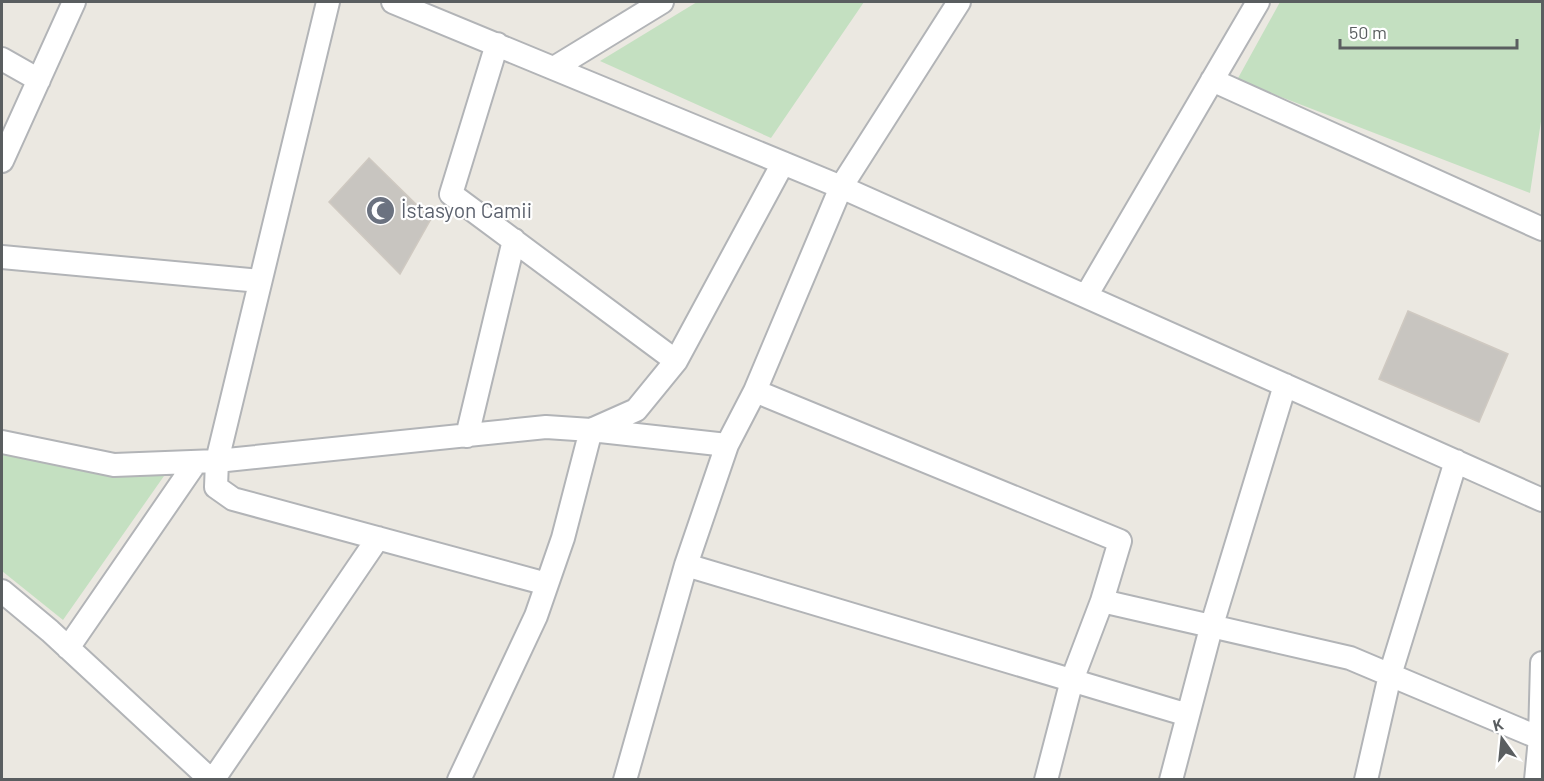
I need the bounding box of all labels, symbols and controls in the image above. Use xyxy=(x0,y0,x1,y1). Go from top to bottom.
scale bar xyxy=(1340,12,1517,50)
text: 50 m xyxy=(1349,21,1387,43)
mosque icon: İstasyon Camii xyxy=(364,195,396,227)
place label: İstasyon Camii xyxy=(401,197,532,222)
north arrow xyxy=(1472,709,1532,769)
text: K xyxy=(1491,714,1505,735)

